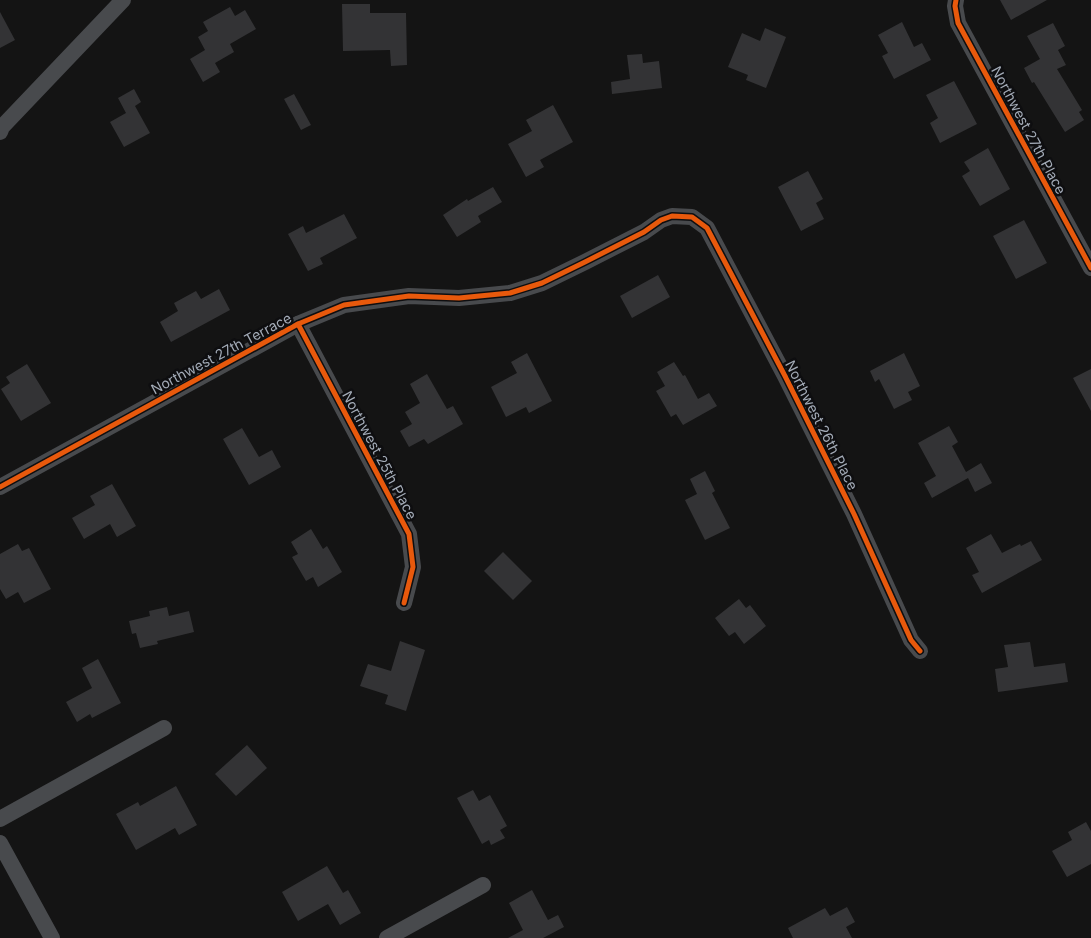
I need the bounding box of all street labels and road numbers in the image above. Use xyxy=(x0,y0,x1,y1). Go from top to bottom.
street label: Northwest 27th Place xyxy=(988,63,1070,197)
street label: Northwest 27th Terrace xyxy=(148,309,294,397)
street label: Northwest 26th Place xyxy=(782,357,862,493)
street label: Northwest 25th Place xyxy=(339,388,421,522)

